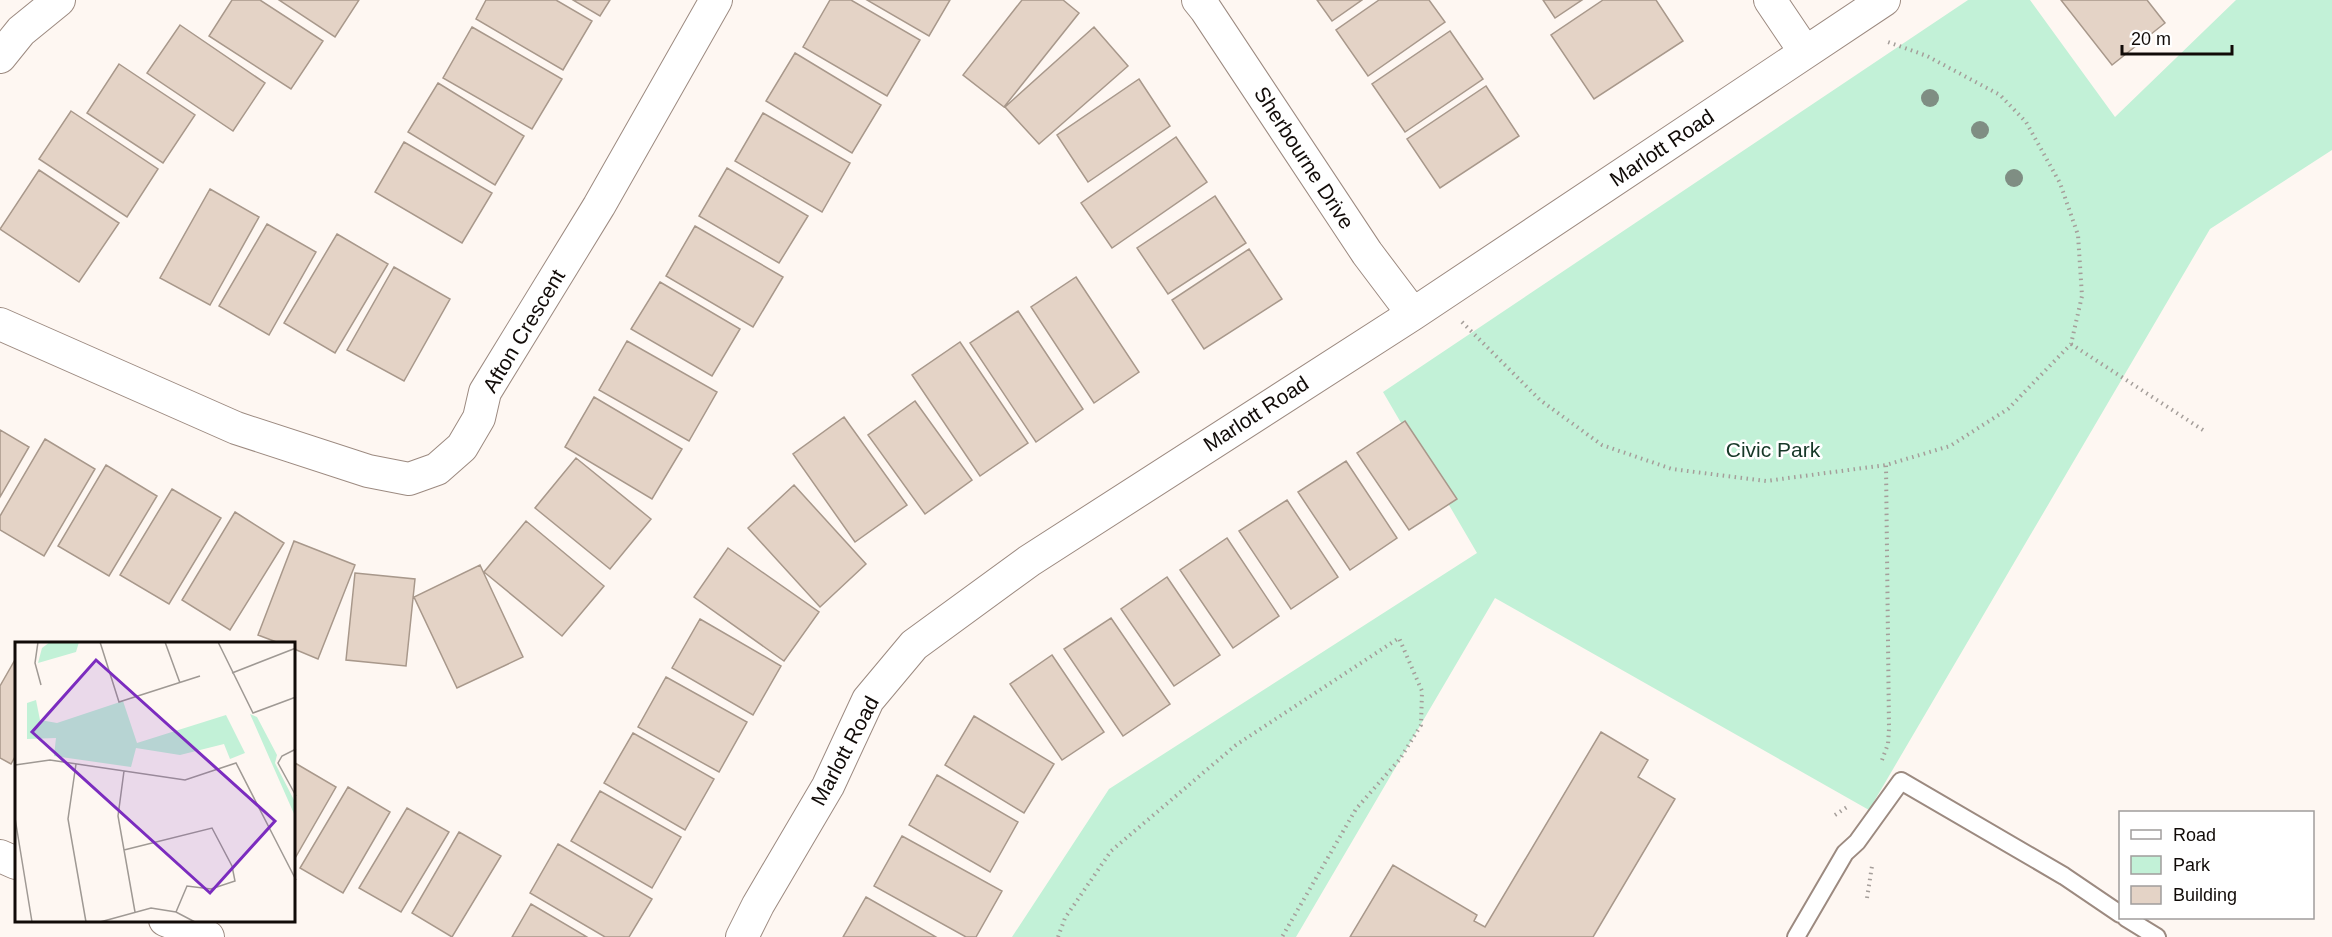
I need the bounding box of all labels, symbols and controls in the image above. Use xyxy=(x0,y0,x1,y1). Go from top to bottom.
scale bar xyxy=(2122,18,2232,56)
text: 20 m xyxy=(2131,29,2171,49)
street label: Sherbourne Drive xyxy=(1250,82,1359,233)
street label: Marlott Road xyxy=(1605,104,1718,191)
street label: Afton Crescent xyxy=(478,265,569,396)
street label: Marlott Road xyxy=(1199,371,1312,456)
park label: Civic Park xyxy=(1726,438,1821,461)
inset map xyxy=(15,642,296,922)
street label: Marlott Road xyxy=(806,692,883,809)
legend xyxy=(2119,811,2314,919)
text: Road xyxy=(2173,825,2216,845)
text: Park xyxy=(2173,855,2211,875)
text: Building xyxy=(2173,885,2237,905)

